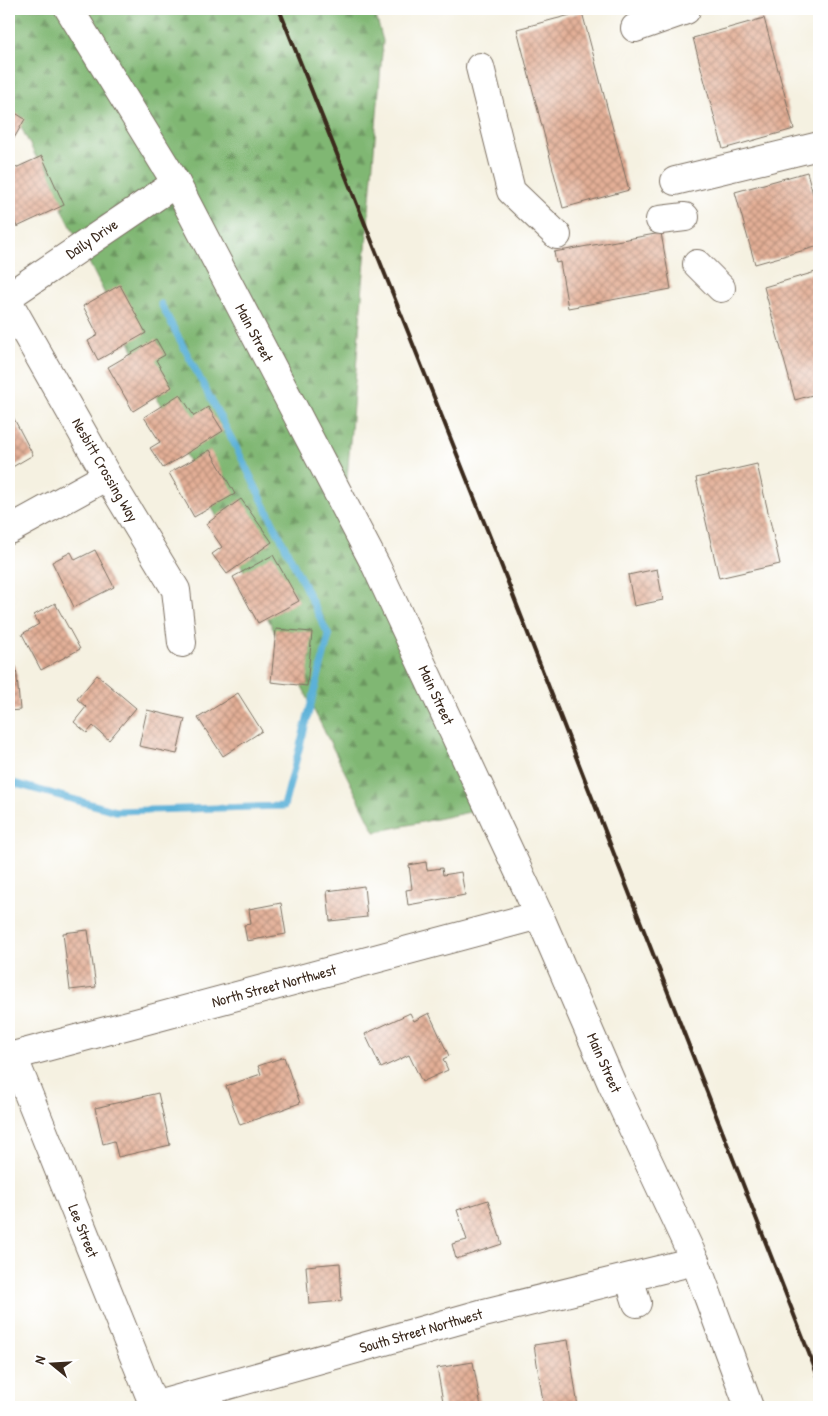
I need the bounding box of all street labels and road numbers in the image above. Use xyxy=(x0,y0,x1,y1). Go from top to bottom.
street label: Daily Drive xyxy=(62,214,122,264)
street label: Main Street xyxy=(230,300,279,366)
street label: Nesbitt Crossing Way xyxy=(67,414,144,525)
street label: Main Street xyxy=(414,662,460,729)
street label: North Street Northwest xyxy=(209,959,339,1012)
street label: Main Street xyxy=(582,1030,627,1097)
street label: Lee Street xyxy=(63,1201,104,1261)
street label: South Street Northwest xyxy=(357,1303,486,1358)

